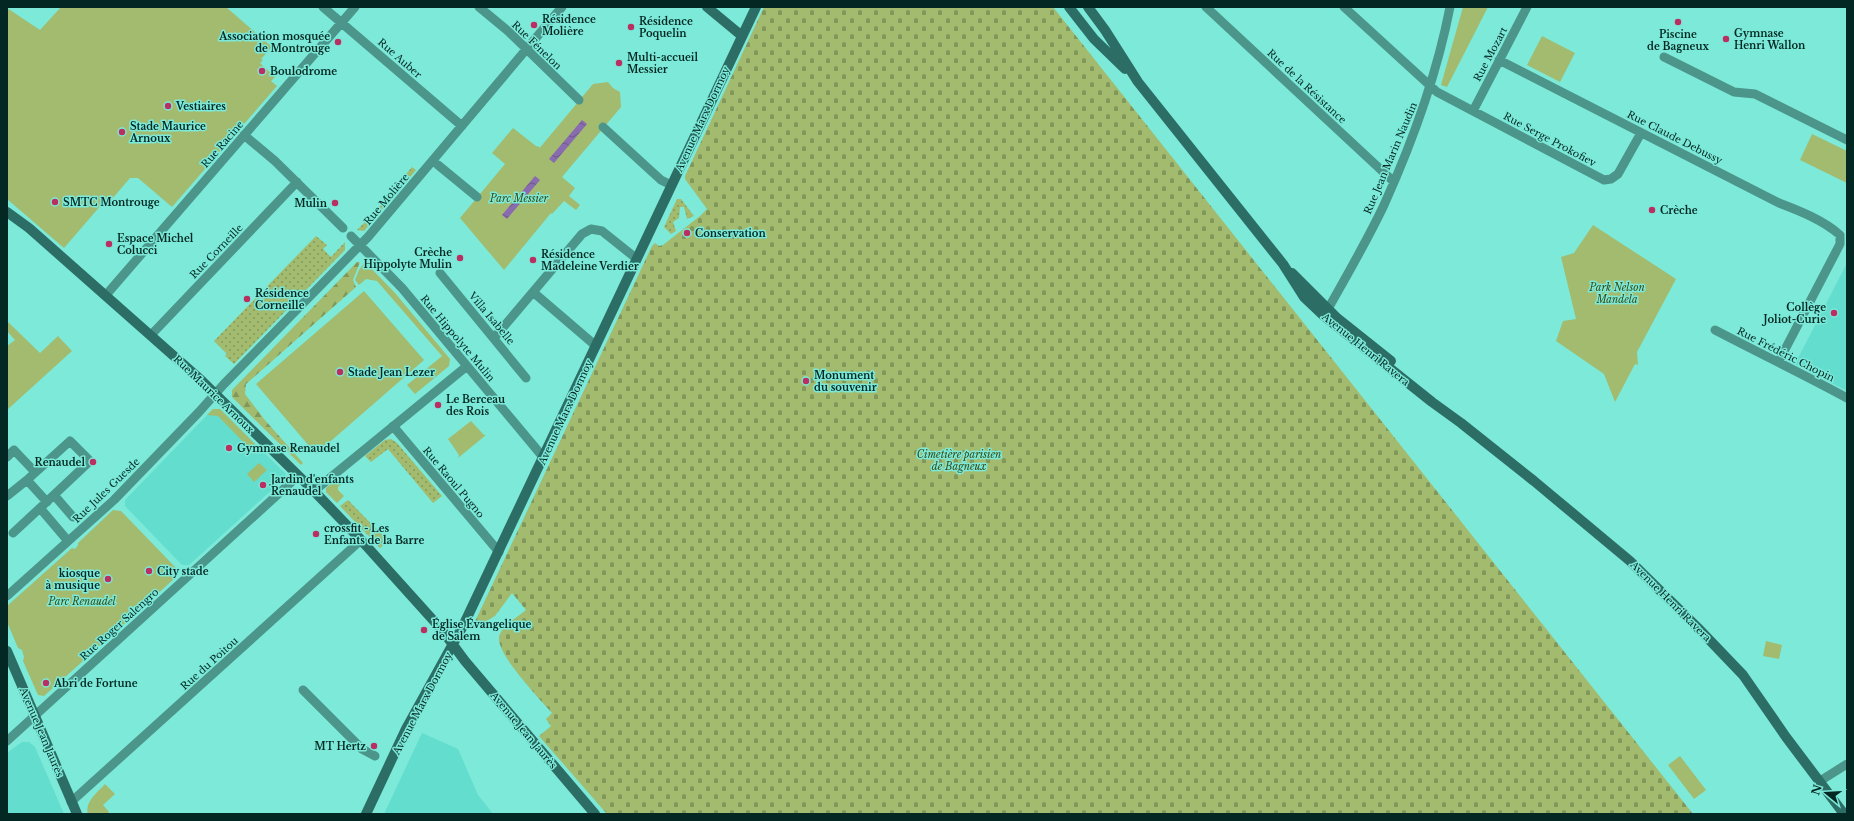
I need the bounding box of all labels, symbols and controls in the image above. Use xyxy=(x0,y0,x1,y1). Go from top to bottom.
place label: Résidence Molière xyxy=(542,13,596,38)
place label: Résidence Poquelin xyxy=(639,15,693,40)
marker: Piscine de Bagneux xyxy=(1673,17,1683,27)
street label: Rue Fénelon xyxy=(509,18,564,73)
marker: Résidence Molière xyxy=(529,20,539,30)
marker: Résidence Poquelin xyxy=(626,22,636,32)
street label: Rue Mozart xyxy=(1471,25,1510,84)
place label: Gymnase Henri Wallon xyxy=(1734,27,1806,52)
place label: Piscine de Bagneux xyxy=(1647,28,1709,53)
place label: Association mosquée de Montrouge xyxy=(218,30,330,55)
marker: Gymnase Henri Wallon xyxy=(1721,34,1731,44)
street label: Rue Auber xyxy=(375,36,425,81)
marker: Association mosquée de Montrouge xyxy=(333,37,343,47)
street label: Rue de la Résistance xyxy=(1264,46,1349,127)
place label: Multi-accueil Messier xyxy=(627,51,698,76)
marker: Multi-accueil Messier xyxy=(614,58,624,68)
street label: Avenue Marx Dormoy xyxy=(672,64,733,175)
place label: Boulodrome xyxy=(270,65,337,78)
marker: Boulodrome xyxy=(257,66,267,76)
place label: Vestiaires xyxy=(175,100,226,113)
street label: Rue Jean Marin Naudin xyxy=(1361,100,1420,216)
marker: Vestiaires xyxy=(163,101,173,111)
street label: Rue Claude Debussy xyxy=(1625,108,1725,167)
street label: Rue Serge Prokofiev xyxy=(1501,109,1598,169)
street label: Rue Racine xyxy=(198,118,246,170)
place label: Stade Maurice Arnoux xyxy=(129,120,206,145)
marker: Stade Maurice Arnoux xyxy=(117,127,127,137)
street label: Rue Molière xyxy=(361,171,412,228)
park label: Parc Messier xyxy=(489,192,549,205)
place label: SMTC Montrouge xyxy=(63,196,160,209)
marker: SMTC Montrouge xyxy=(50,197,60,207)
place label: Mulin xyxy=(294,197,328,210)
marker: Mulin xyxy=(330,198,340,208)
place label: Crèche xyxy=(1660,204,1698,217)
marker: Crèche xyxy=(1647,205,1657,215)
street label: Rue Corneille xyxy=(187,221,246,281)
place label: Conservation xyxy=(695,227,766,240)
marker: Conservation xyxy=(682,228,692,238)
place label: Espace Michel Colucci xyxy=(117,232,194,257)
marker: Espace Michel Colucci xyxy=(104,239,114,249)
place label: Crèche Hippolyte Mulin xyxy=(363,246,453,271)
place label: Résidence Madeleine Verdier xyxy=(541,248,639,273)
marker: Crèche Hippolyte Mulin xyxy=(455,253,465,263)
marker: Résidence Madeleine Verdier xyxy=(528,255,538,265)
park label: Park Nelson Mandela xyxy=(1588,281,1645,306)
place label: Résidence Corneille xyxy=(255,287,309,312)
street label: Villa Isabelle xyxy=(465,289,518,347)
street label: Rue Hippolyte Mulin xyxy=(418,292,498,384)
marker: Résidence Corneille xyxy=(242,294,252,304)
place label: Collège Joliot-Curie xyxy=(1762,301,1826,326)
marker: Collège Joliot-Curie xyxy=(1829,308,1839,318)
street label: Avenue Henri Ravera xyxy=(1319,309,1412,389)
street label: Rue Frédéric Chopin xyxy=(1735,324,1837,385)
street label: Rue Maurice Arnoux xyxy=(171,353,257,436)
street label: Avenue Marx Dormoy xyxy=(535,357,596,468)
place label: Stade Jean Lezer xyxy=(348,366,435,379)
marker: Stade Jean Lezer xyxy=(335,367,345,377)
place label: Monument du souvenir xyxy=(814,369,877,394)
marker: Monument du souvenir xyxy=(801,376,811,386)
place label: Le Berceau des Rois xyxy=(446,393,505,418)
marker: Le Berceau des Rois xyxy=(433,400,443,410)
place label: Gymnase Renaudel xyxy=(237,442,340,455)
marker: Gymnase Renaudel xyxy=(224,443,234,453)
street label: Rue Raoul Pugno xyxy=(420,444,487,521)
park label: Cimetière parisien de Bagneux xyxy=(917,448,1001,473)
street label: Rue Jules Guesde xyxy=(70,455,143,526)
place label: Renaudel xyxy=(35,456,85,469)
marker: Renaudel xyxy=(88,457,98,467)
place label: Jardin d'enfants Renaudel xyxy=(269,473,354,498)
marker: Jardin d'enfants Renaudel xyxy=(258,480,268,490)
place label: crossfit - Les Enfants de la Barre xyxy=(324,522,424,547)
marker: crossfit - Les Enfants de la Barre xyxy=(311,529,321,539)
street label: Avenue Henri Ravera xyxy=(1627,558,1714,645)
place label: City stade xyxy=(157,565,209,578)
marker: City stade xyxy=(144,566,154,576)
place label: kiosque à musique xyxy=(46,567,100,592)
marker: kiosque à musique xyxy=(103,574,113,584)
street label: Rue Roger Salengro xyxy=(77,585,162,663)
park label: Parc Renaudel xyxy=(47,595,117,608)
place label: Église Évangelique de Salem xyxy=(432,617,532,643)
marker: Église Évangelique de Salem xyxy=(419,625,429,635)
street label: Rue du Poitou xyxy=(178,634,241,693)
street label: Avenue Marx Dormoy xyxy=(389,649,455,758)
place label: Abri de Fortune xyxy=(53,677,138,690)
marker: Abri de Fortune xyxy=(41,678,51,688)
street label: Avenue Jean Jaurès xyxy=(16,684,67,780)
street label: Avenue Jean Jaurès xyxy=(487,688,560,772)
place label: MT Hertz xyxy=(314,740,366,753)
marker: MT Hertz xyxy=(369,741,379,751)
north arrow xyxy=(1806,773,1846,813)
text: N xyxy=(1808,782,1825,797)

